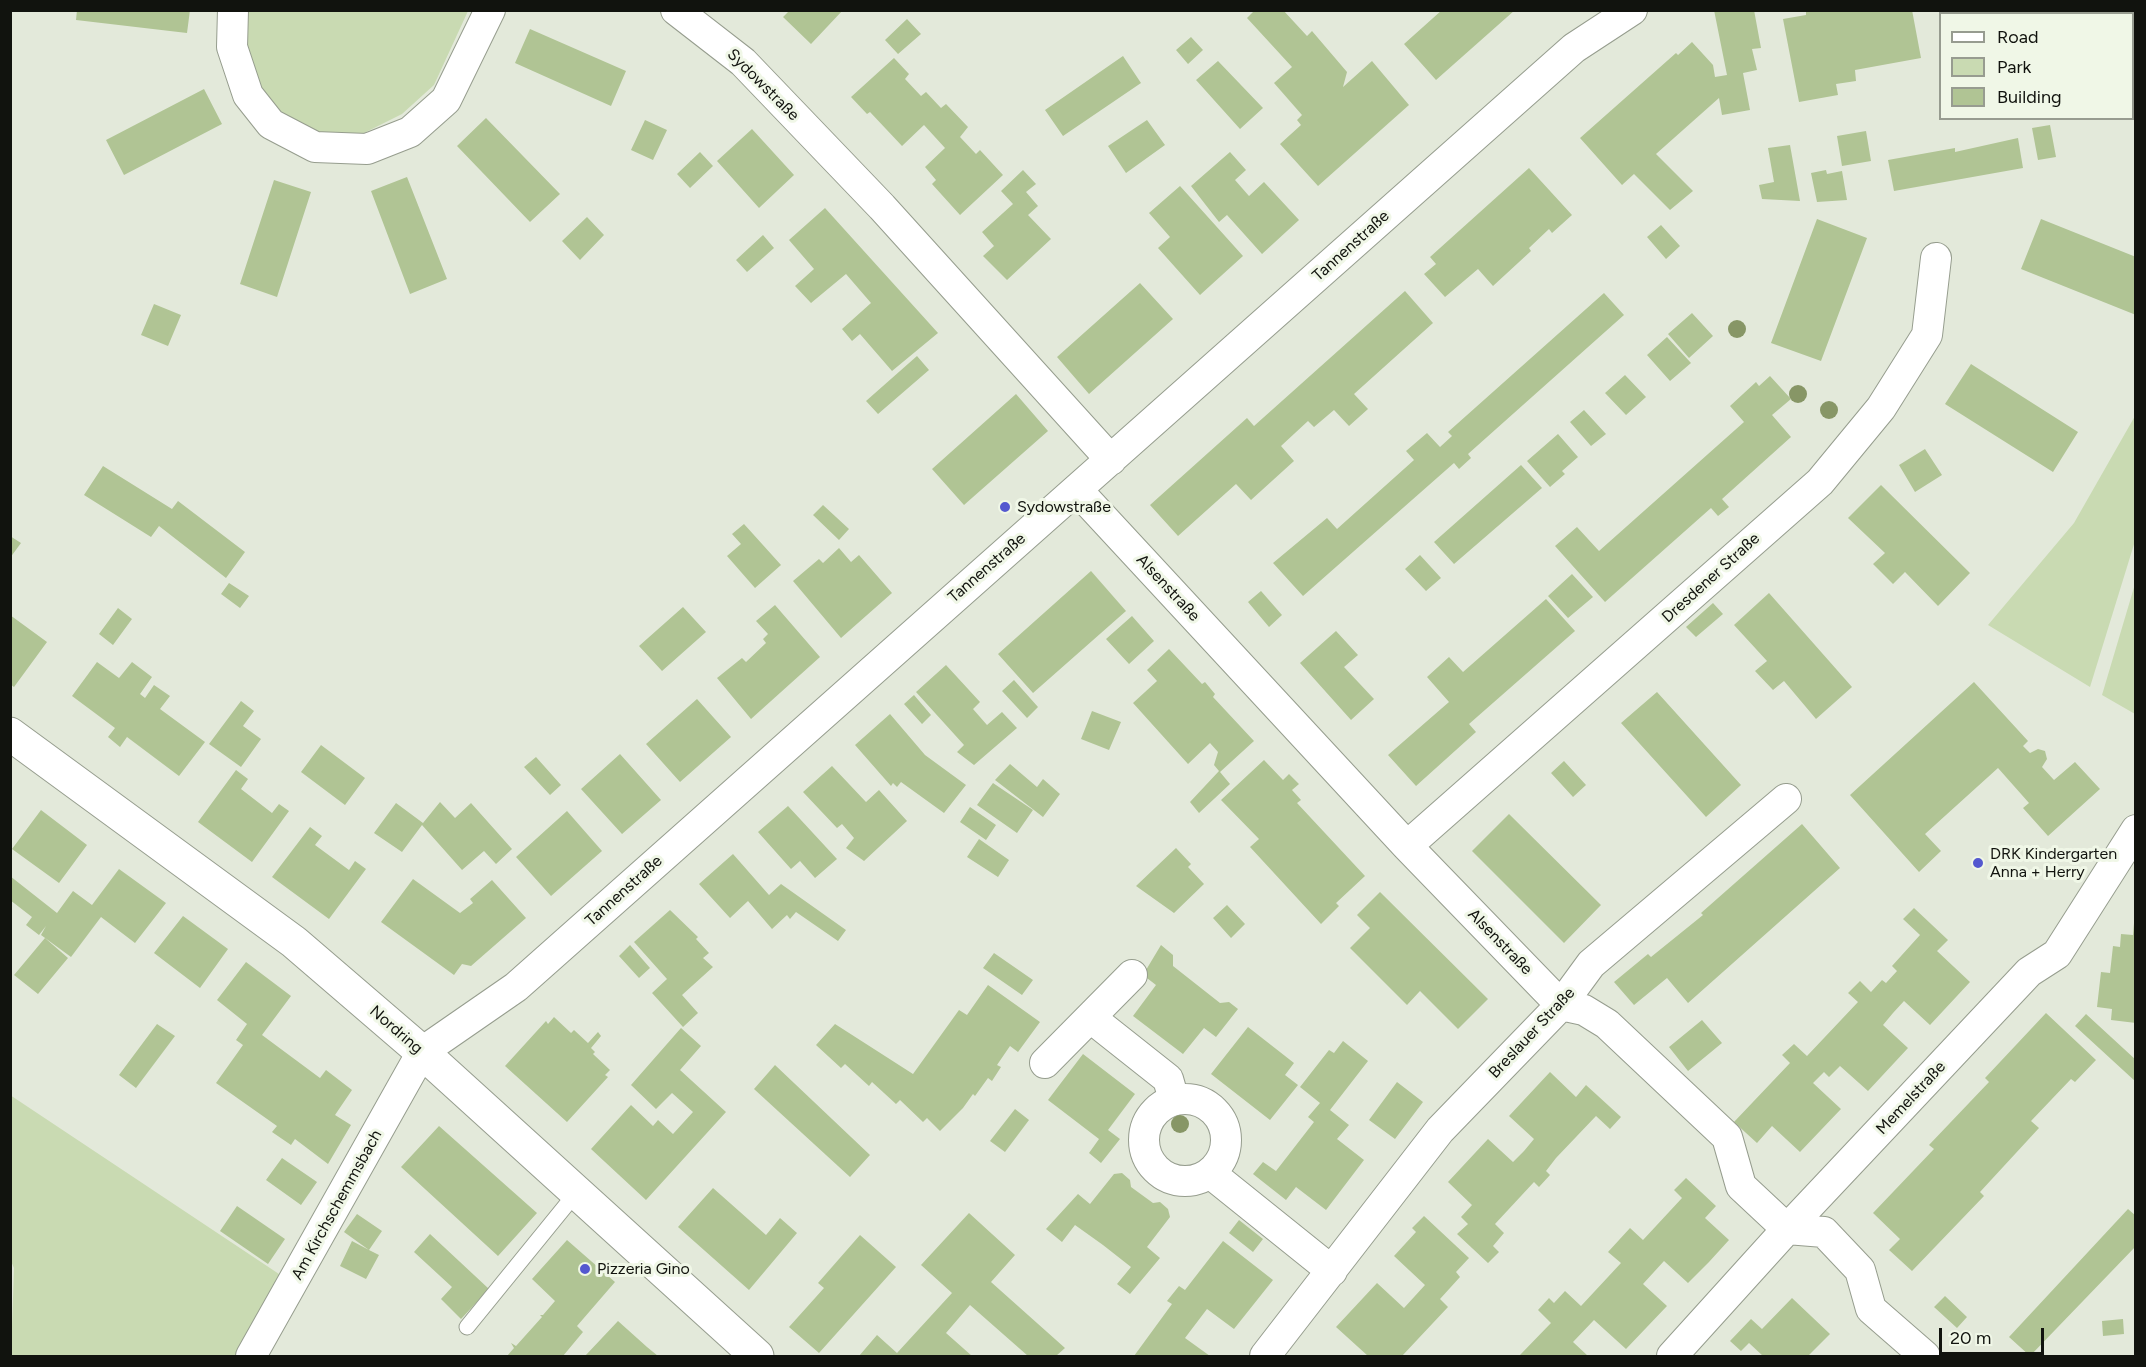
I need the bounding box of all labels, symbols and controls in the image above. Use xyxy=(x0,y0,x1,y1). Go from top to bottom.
legend xyxy=(1939,12,2134,120)
text: Road xyxy=(1997,26,2038,48)
street label: Sydowstraße xyxy=(723,45,803,125)
text: Park xyxy=(1997,56,2031,78)
text: Building xyxy=(1997,86,2062,108)
street label: Tannenstraße xyxy=(1309,207,1393,285)
place label: Sydowstraße xyxy=(1017,497,1111,517)
marker: Sydowstraße xyxy=(998,500,1012,514)
street label: Tannenstraße xyxy=(944,529,1030,607)
street label: Dresdener Straße xyxy=(1658,529,1764,627)
street label: Alsenstraße xyxy=(1132,551,1204,625)
place label: DRK Kindergarten Anna + Herry xyxy=(1990,844,2117,882)
street label: Tannenstraße xyxy=(582,852,666,930)
marker: DRK Kindergarten Anna + Herry xyxy=(1971,856,1985,870)
street label: Alsenstraße xyxy=(1464,905,1536,979)
street label: Breslauer Straße xyxy=(1485,984,1579,1082)
street label: Nordring xyxy=(366,1002,426,1058)
street label: Memelstraße xyxy=(1872,1057,1950,1139)
street label: Am Kirchschemmsbach xyxy=(288,1127,386,1283)
place label: Pizzeria Gino xyxy=(597,1259,690,1279)
marker: Pizzeria Gino xyxy=(578,1262,592,1276)
scale bar xyxy=(1942,1316,2047,1354)
text: 20 m xyxy=(1950,1327,1991,1349)

